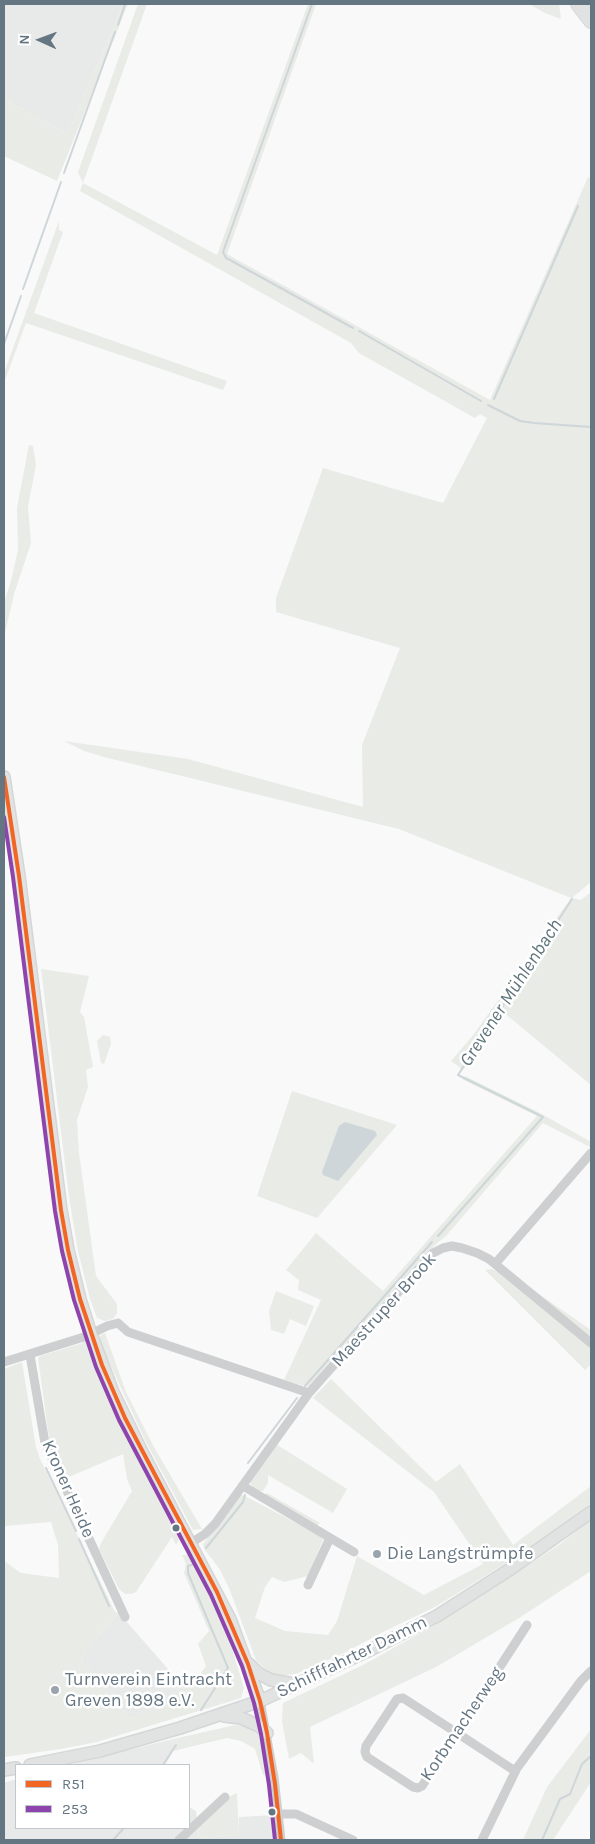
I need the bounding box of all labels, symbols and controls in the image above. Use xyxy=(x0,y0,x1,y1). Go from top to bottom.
north arrow xyxy=(15,15,65,65)
text: N xyxy=(16,34,33,45)
water label: Grevener Mühlenbach xyxy=(455,915,567,1071)
street label: Maestruper Brook xyxy=(327,1248,441,1372)
street label: Kroner Heide xyxy=(37,1437,99,1541)
unlabelled marker xyxy=(171,1523,181,1533)
place label: Die Langstrümpfe xyxy=(387,1543,534,1565)
marker: Die Langstrümpfe xyxy=(371,1548,383,1560)
street label: Schifffahrter Damm xyxy=(273,1611,431,1703)
street label: Korbmacherweg xyxy=(416,1663,508,1785)
place label: Turnverein Eintracht Greven 1898 e.V. xyxy=(65,1669,232,1712)
marker: Turnverein Eintracht Greven 1898 e.V. xyxy=(49,1684,61,1696)
legend xyxy=(15,1764,190,1829)
text: R51 xyxy=(62,1775,85,1793)
text: 253 xyxy=(62,1800,88,1818)
unlabelled marker xyxy=(267,1807,277,1817)

